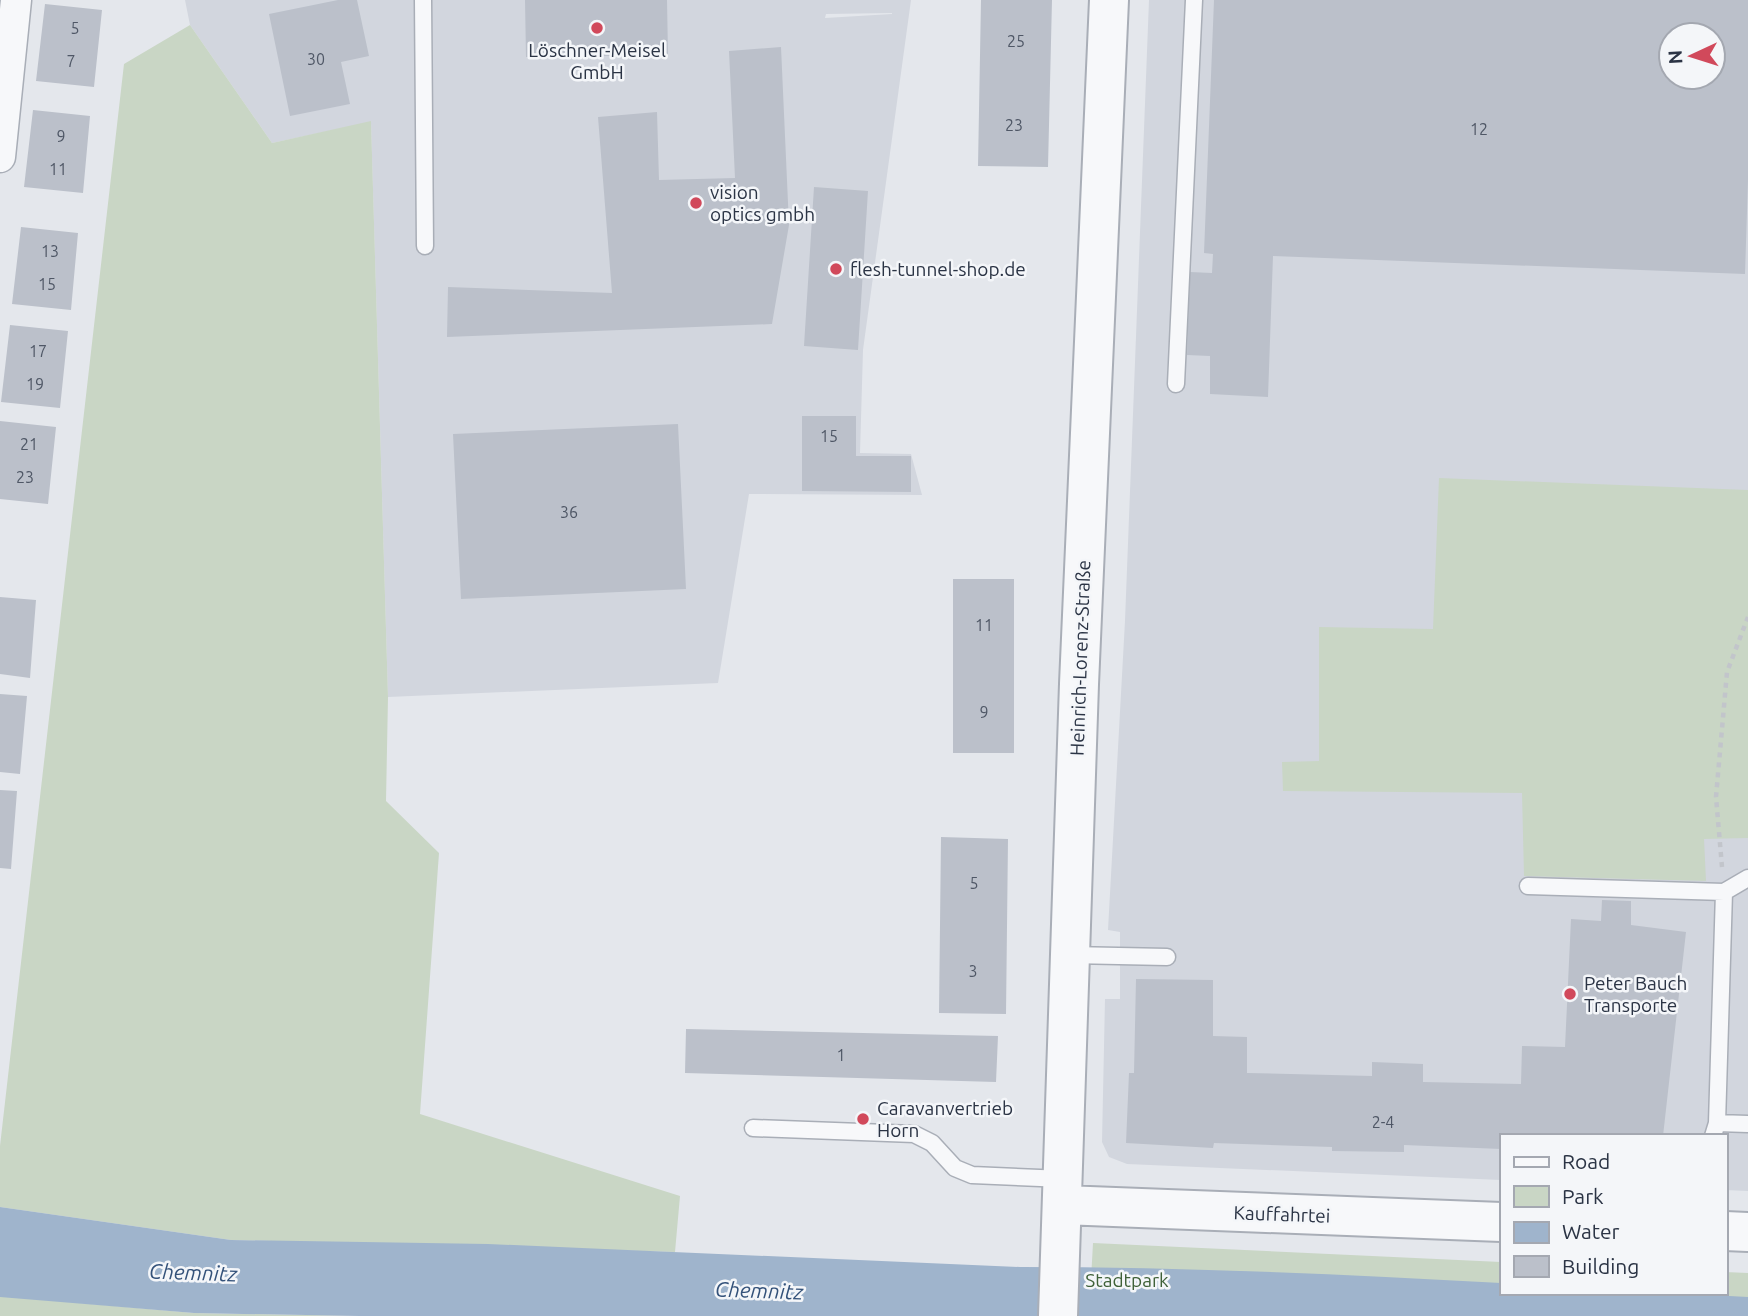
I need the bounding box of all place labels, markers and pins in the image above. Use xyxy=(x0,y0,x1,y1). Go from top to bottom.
marker: Löschner-Meisel GmbH xyxy=(589,20,605,36)
place label: Löschner-Meisel GmbH xyxy=(528,39,666,83)
place label: vision optics gmbh xyxy=(710,181,815,225)
marker: vision optics gmbh xyxy=(688,195,704,211)
place label: flesh-tunnel-shop.de xyxy=(850,258,1026,280)
marker: flesh-tunnel-shop.de xyxy=(828,261,844,277)
place label: Peter Bauch Transporte xyxy=(1584,972,1687,1016)
marker: Peter Bauch Transporte xyxy=(1562,986,1578,1002)
place label: Caravanvertrieb Horn xyxy=(877,1097,1013,1141)
marker: Caravanvertrieb Horn xyxy=(855,1111,871,1127)

